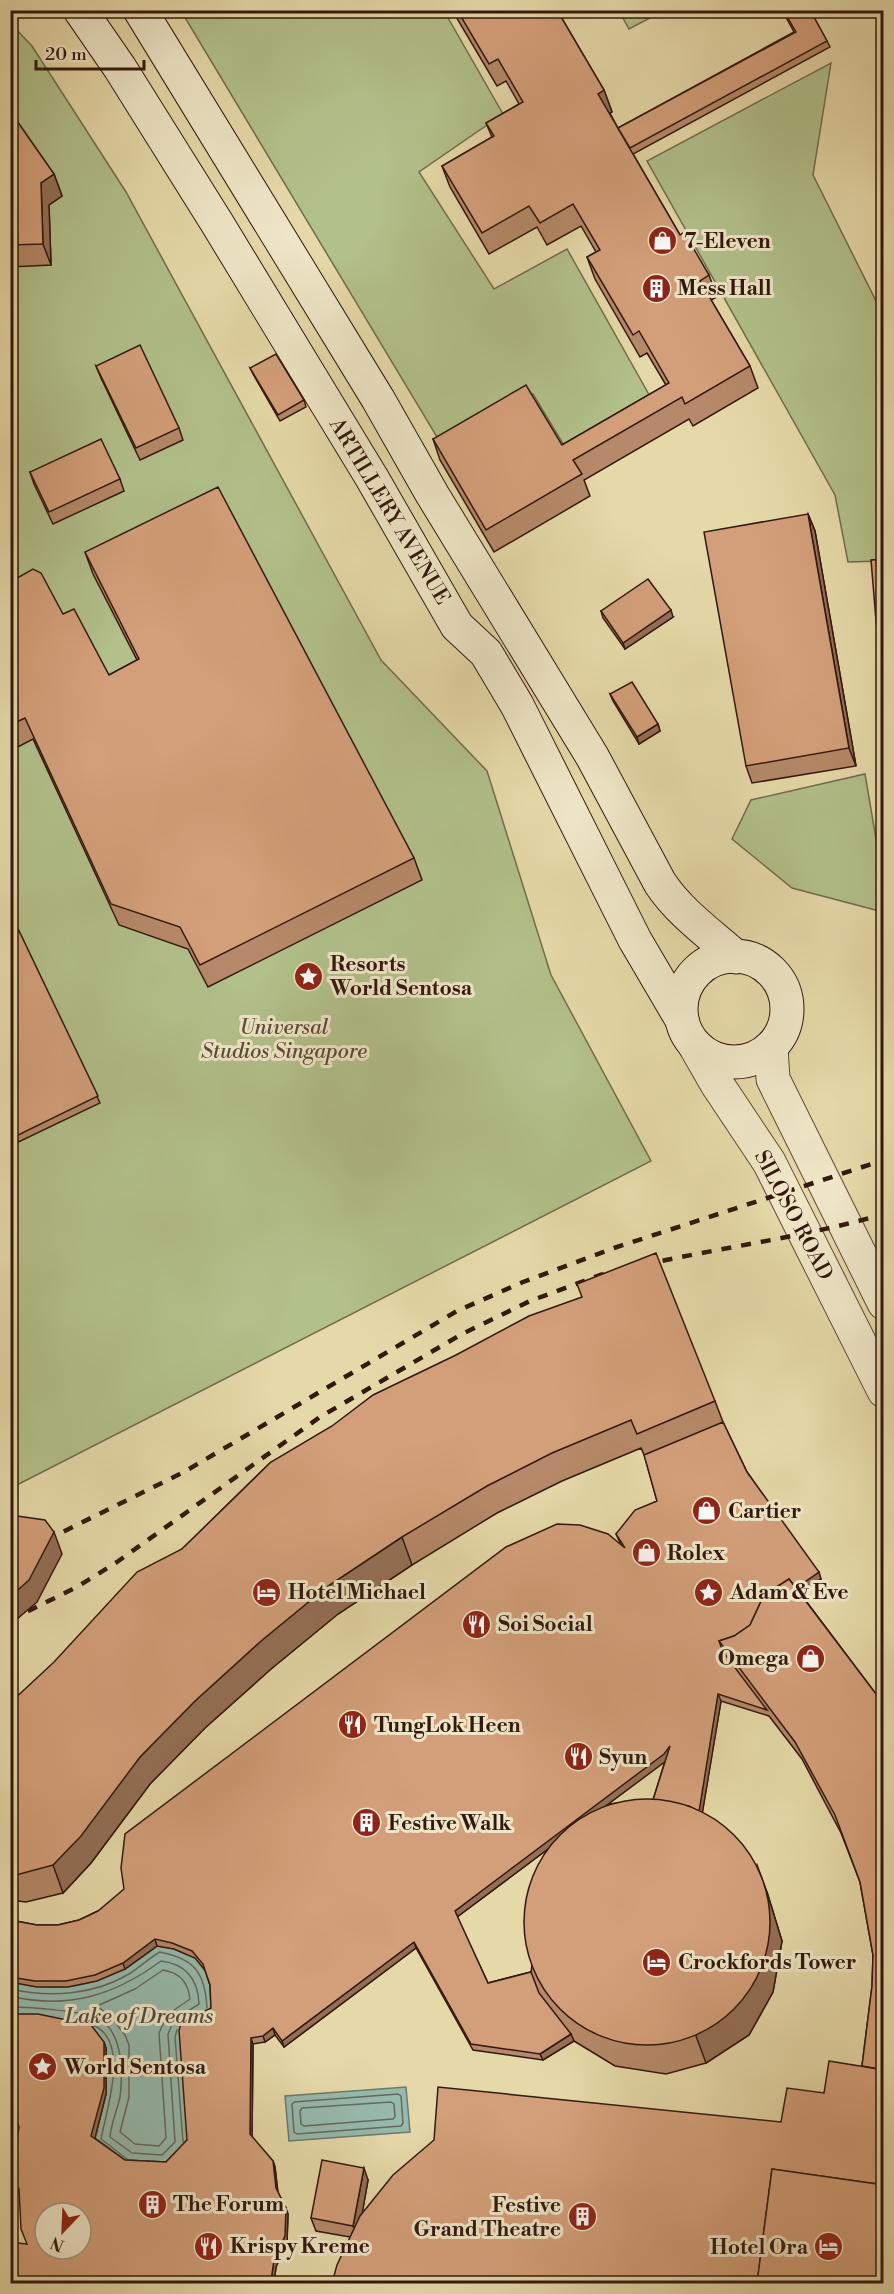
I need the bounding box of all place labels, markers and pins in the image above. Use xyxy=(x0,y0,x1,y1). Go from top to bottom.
shop icon: 7-Eleven xyxy=(647,225,679,257)
place label: 7-Eleven xyxy=(684,229,771,255)
building icon: Mess Hall xyxy=(640,272,672,304)
place label: Mess Hall xyxy=(677,276,772,302)
place label: Resorts World Sentosa xyxy=(329,952,473,1002)
place icon: Resorts World Sentosa xyxy=(293,960,325,992)
shop icon: Cartier xyxy=(691,1495,723,1527)
place label: Cartier xyxy=(728,1499,801,1525)
shop icon: Rolex xyxy=(630,1537,662,1569)
place label: Rolex xyxy=(667,1541,726,1567)
hotel icon: Hotel Michael xyxy=(251,1576,283,1608)
place icon: Adam & Eve xyxy=(693,1576,725,1608)
place label: Hotel Michael xyxy=(288,1580,426,1606)
place label: Adam & Eve xyxy=(729,1580,849,1606)
restaurant icon: Soi Social xyxy=(461,1608,493,1640)
place label: Soi Social xyxy=(498,1612,593,1638)
shop icon: Omega xyxy=(794,1642,826,1674)
place label: Omega xyxy=(718,1646,790,1672)
restaurant icon: TungLok Heen xyxy=(337,1709,369,1741)
place label: TungLok Heen xyxy=(374,1713,521,1739)
restaurant icon: Syun xyxy=(562,1741,594,1773)
place label: Syun xyxy=(599,1745,647,1771)
building icon: Festive Walk xyxy=(351,1807,383,1839)
place label: Festive Walk xyxy=(388,1811,512,1837)
hotel icon: Crockfords Tower xyxy=(641,1946,673,1978)
place label: Crockfords Tower xyxy=(678,1950,856,1976)
place icon: World Sentosa xyxy=(27,2051,59,2083)
place label: World Sentosa xyxy=(63,2055,207,2081)
building icon: The Forum xyxy=(136,2188,168,2220)
place label: The Forum xyxy=(173,2192,284,2218)
place label: Festive Grand Theatre xyxy=(413,2193,561,2243)
building icon: Festive Grand Theatre xyxy=(566,2201,598,2233)
restaurant icon: Krispy Kreme xyxy=(193,2230,225,2262)
hotel icon: Hotel Ora xyxy=(813,2231,845,2263)
place label: Krispy Kreme xyxy=(230,2234,370,2260)
place label: Hotel Ora xyxy=(710,2235,809,2261)

